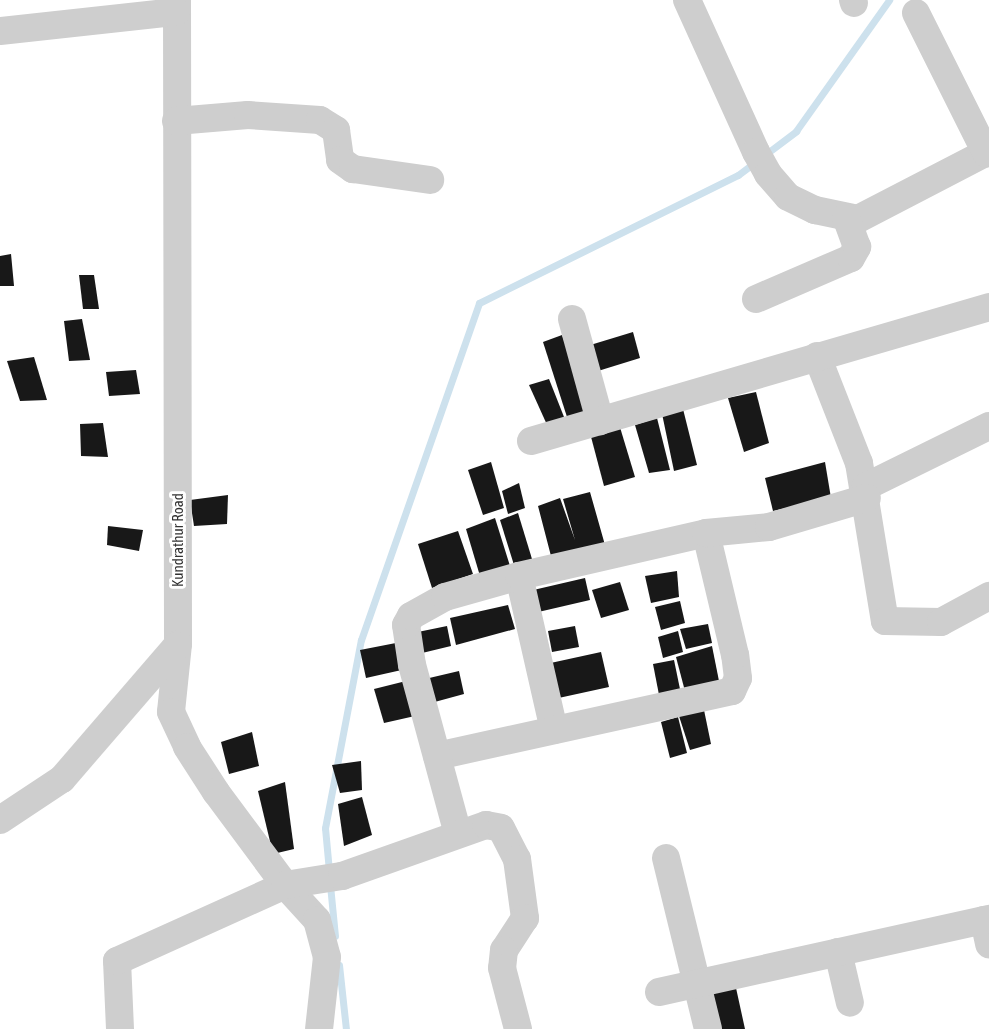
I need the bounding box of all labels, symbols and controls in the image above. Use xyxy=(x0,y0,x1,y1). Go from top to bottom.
street label: Kundrathur Road xyxy=(169,493,187,587)

